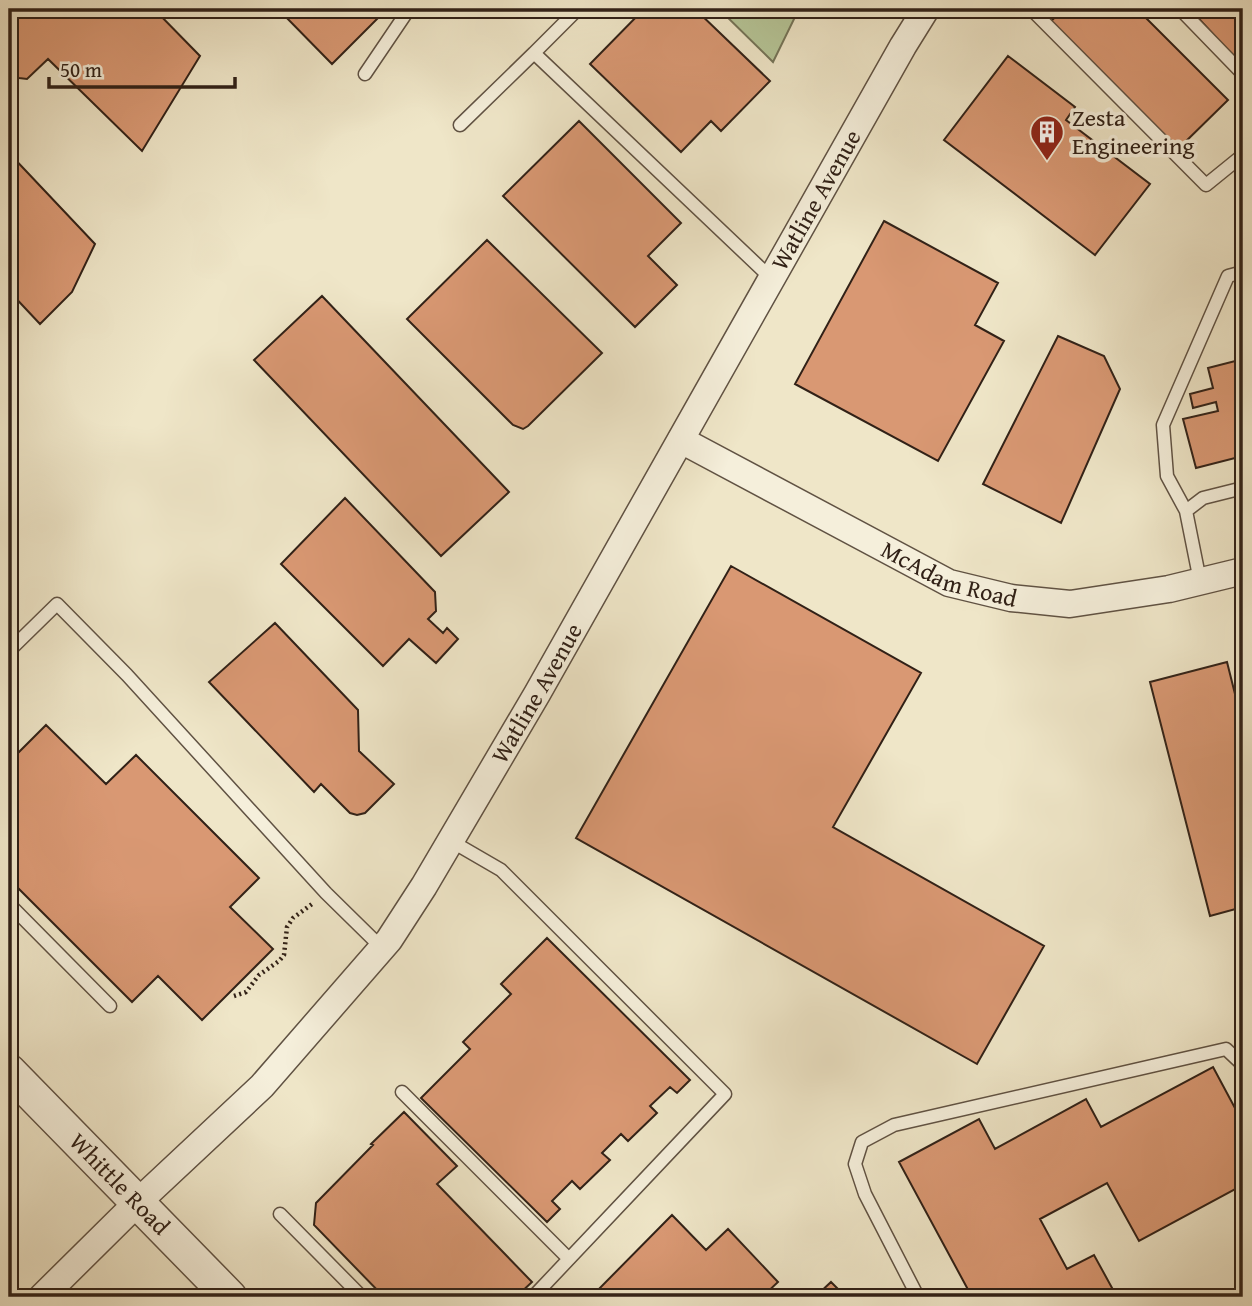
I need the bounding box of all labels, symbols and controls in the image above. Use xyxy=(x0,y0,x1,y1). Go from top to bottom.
scale bar xyxy=(49,46,234,90)
text: 50 m xyxy=(60,54,102,85)
place label: Zesta Engineering xyxy=(1072,100,1194,163)
building icon: Zesta Engineering xyxy=(1028,113,1066,162)
street label: Watline Avenue xyxy=(762,123,869,276)
street label: McAdam Road xyxy=(875,532,1021,616)
street label: Watline Avenue xyxy=(482,617,591,770)
street label: Whittle Road xyxy=(61,1124,178,1243)

